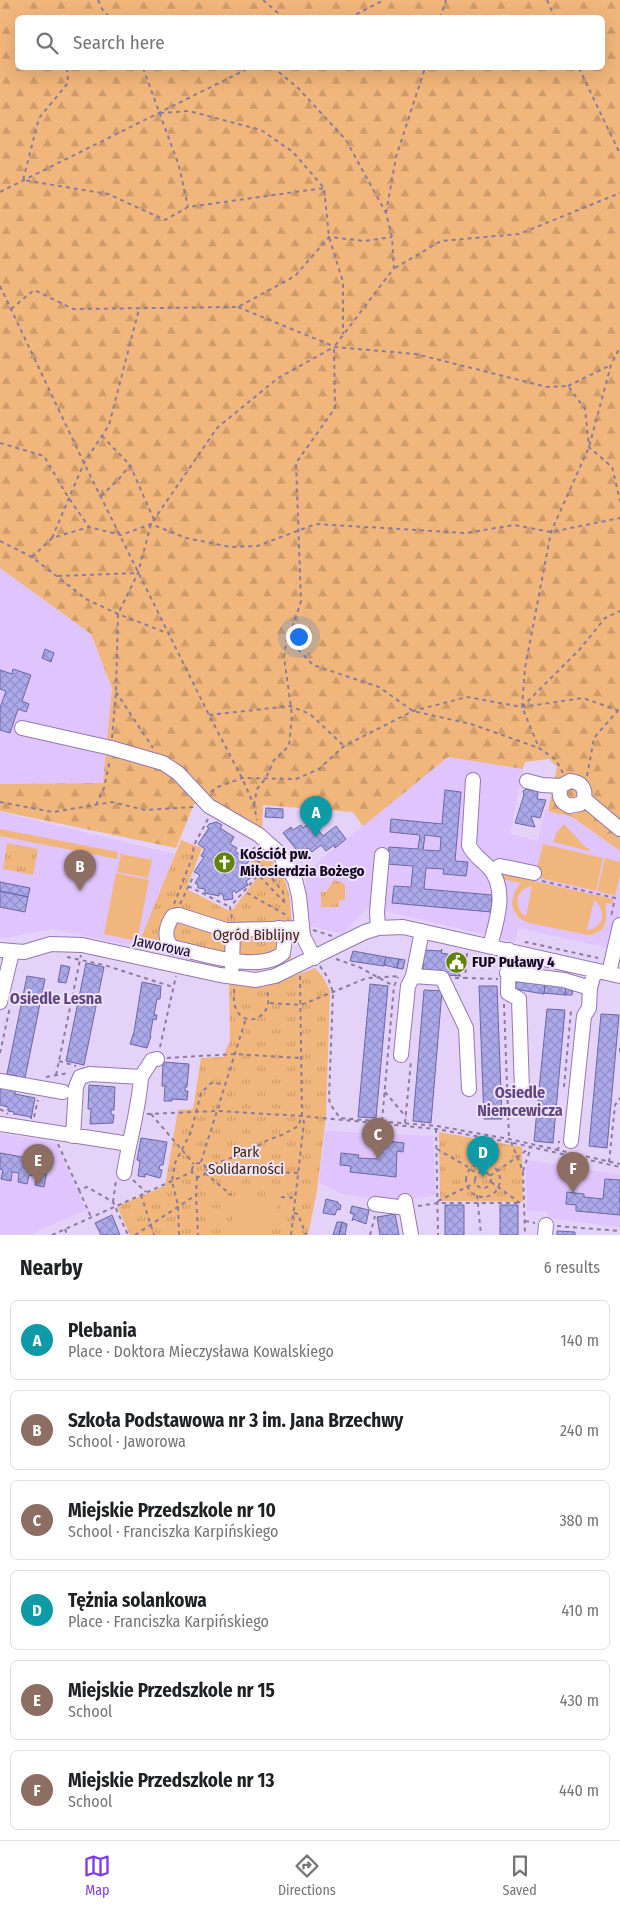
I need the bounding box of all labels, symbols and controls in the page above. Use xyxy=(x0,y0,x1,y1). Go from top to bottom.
search box xyxy=(15,15,605,70)
icon: search xyxy=(33,29,61,57)
text: Search here xyxy=(73,31,165,54)
your location xyxy=(286,624,312,650)
pin: A xyxy=(300,796,332,837)
place label: Kościół pw. Miłosierdzia Bożego xyxy=(240,845,365,880)
pin: B xyxy=(64,850,96,891)
church icon: Kościół pw. Miłosierdzia Bożego xyxy=(212,851,236,875)
park label: Ogród Biblijny xyxy=(213,926,300,944)
street label: Jaworowa xyxy=(131,931,193,961)
public building icon: FUP Puławy 4 xyxy=(444,950,468,974)
place label: FUP Puławy 4 xyxy=(472,953,555,971)
district label: Osiedle Lesna xyxy=(10,989,102,1008)
district label: Osiedle Niemcewicza xyxy=(477,1083,563,1120)
pin: C xyxy=(362,1118,394,1159)
pin: D xyxy=(467,1136,499,1177)
park label: Park Solidarności xyxy=(208,1143,284,1178)
pin: E xyxy=(22,1144,54,1185)
pin: F xyxy=(557,1152,589,1193)
text: Nearby xyxy=(20,1255,82,1281)
text: 6 results xyxy=(544,1258,600,1277)
text: Plebania xyxy=(68,1319,137,1342)
text: A xyxy=(33,1331,41,1350)
text: 140 m xyxy=(561,1331,599,1350)
text: Place · Doktora Mieczysława Kowalskiego xyxy=(68,1342,334,1361)
text: Szkoła Podstawowa nr 3 im. Jana Brzechwy xyxy=(68,1409,403,1432)
text: B xyxy=(33,1421,41,1440)
text: 240 m xyxy=(560,1421,599,1440)
text: School · Jaworowa xyxy=(68,1432,186,1451)
text: Miejskie Przedszkole nr 10 xyxy=(68,1499,276,1522)
text: C xyxy=(33,1511,41,1530)
text: 380 m xyxy=(559,1511,599,1530)
text: School · Franciszka Karpińskiego xyxy=(68,1522,279,1541)
text: Tężnia solankowa xyxy=(68,1589,207,1612)
text: D xyxy=(32,1601,42,1620)
text: 410 m xyxy=(561,1601,599,1620)
text: Place · Franciszka Karpińskiego xyxy=(68,1612,269,1631)
text: Miejskie Przedszkole nr 15 xyxy=(68,1679,275,1702)
text: E xyxy=(33,1691,41,1710)
text: 430 m xyxy=(560,1691,599,1710)
text: School xyxy=(68,1702,112,1721)
text: Miejskie Przedszkole nr 13 xyxy=(68,1769,275,1792)
text: F xyxy=(33,1781,41,1800)
text: 440 m xyxy=(559,1781,599,1800)
text: School xyxy=(68,1792,112,1811)
tab: Map xyxy=(83,1852,111,1899)
tab: Directions xyxy=(278,1852,336,1899)
tab: Saved xyxy=(502,1852,537,1899)

